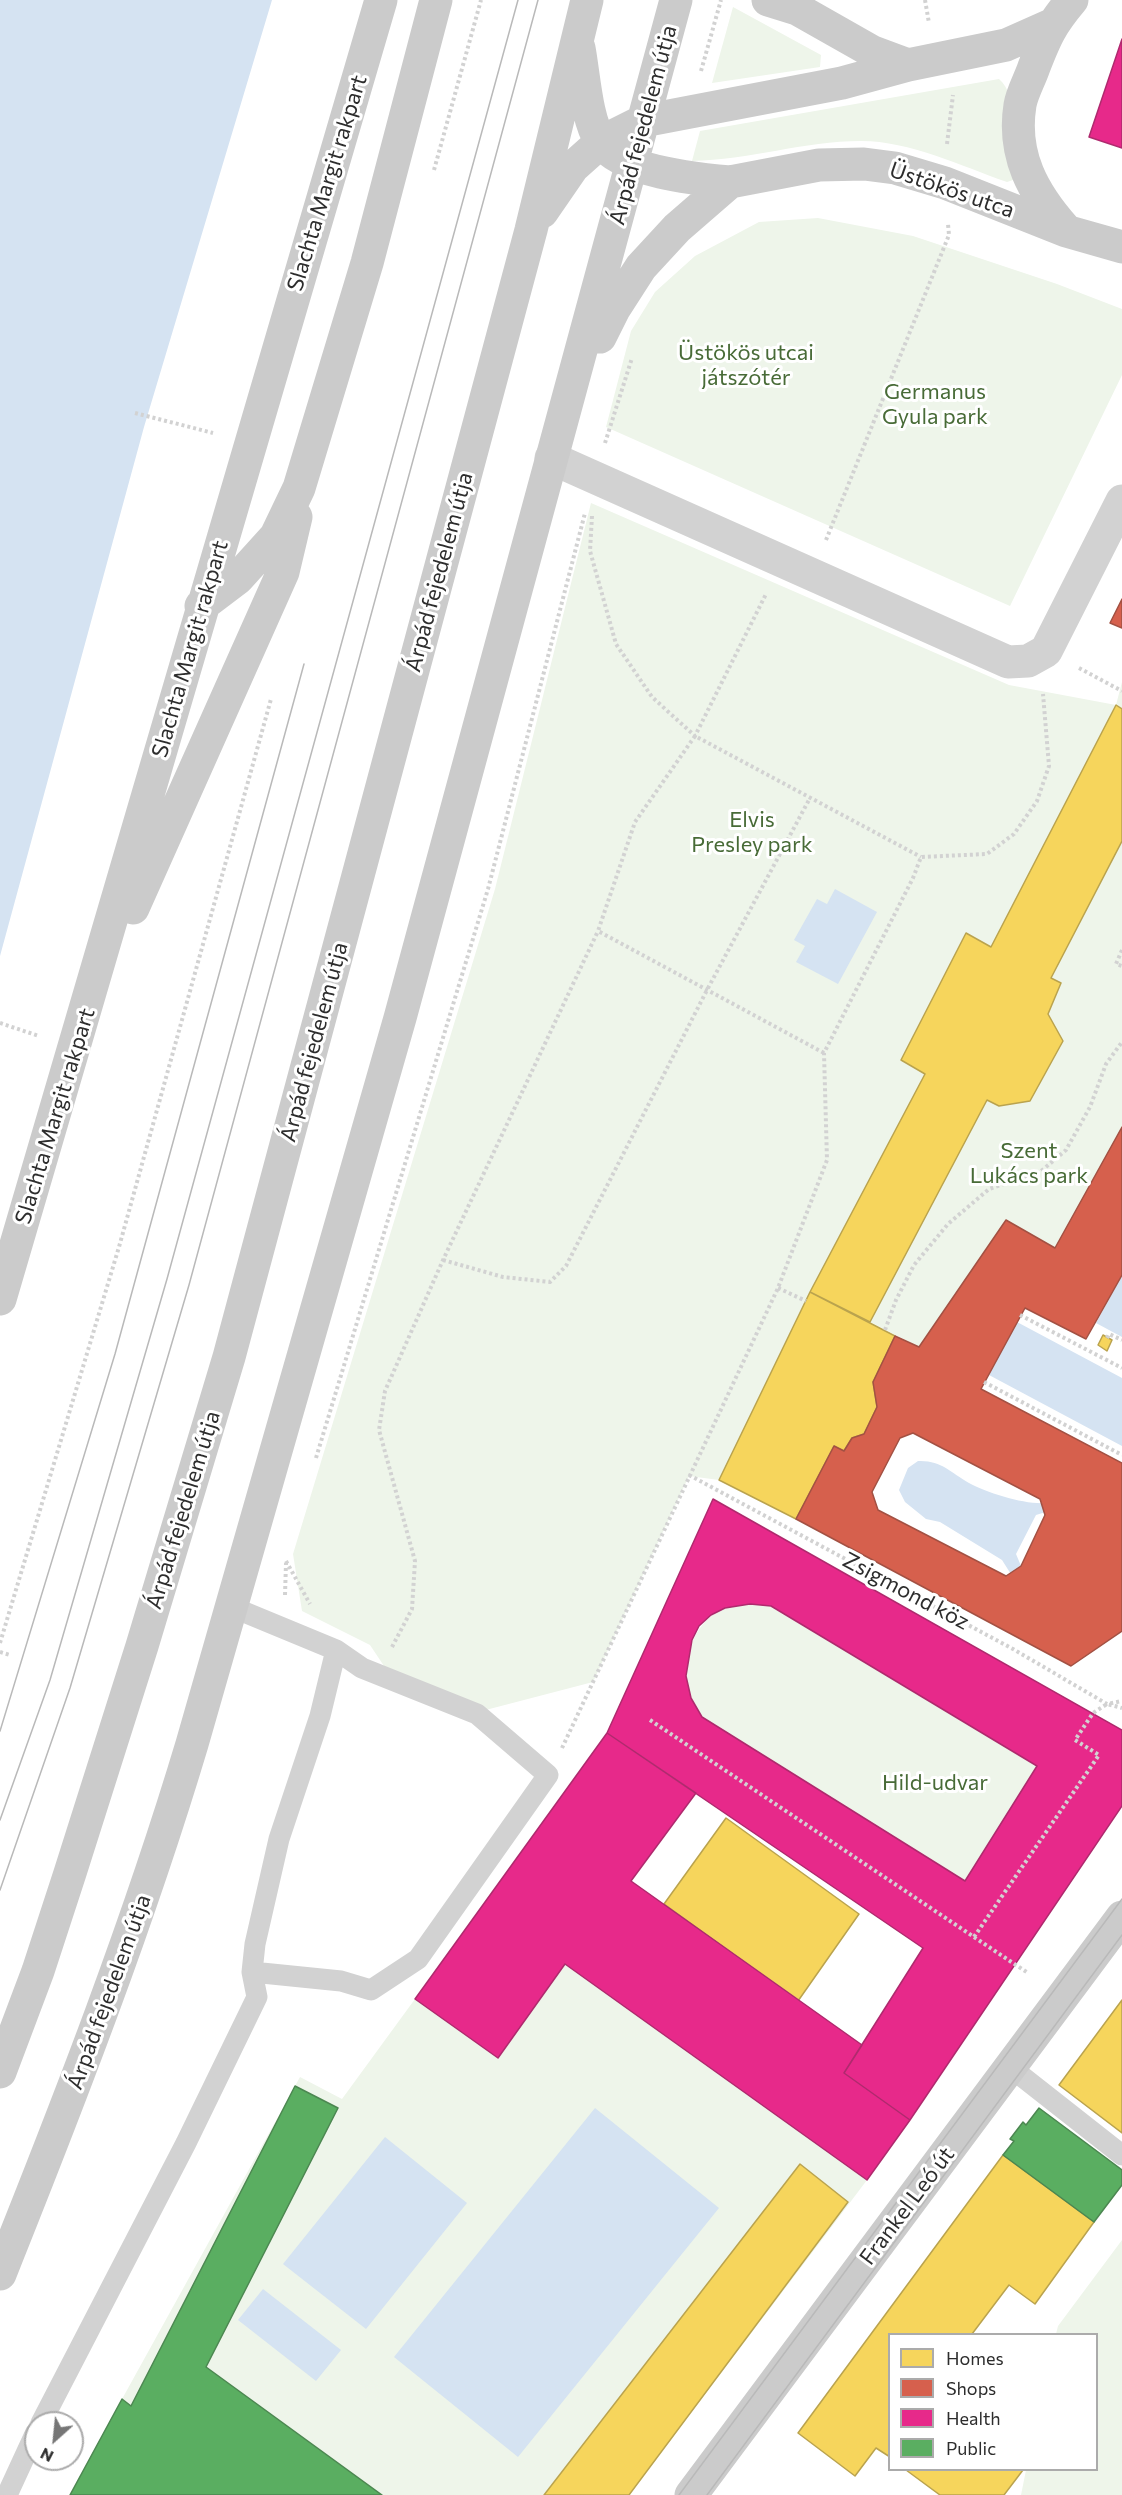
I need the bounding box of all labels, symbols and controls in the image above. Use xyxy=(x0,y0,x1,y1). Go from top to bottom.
street label: Árpád fejedelem útja xyxy=(604,22,682,228)
street label: Slachta Margit rakpart xyxy=(282,72,372,294)
street label: Üstökös utca xyxy=(886,156,1018,224)
park label: Üstökös utcai játszótér xyxy=(678,340,814,392)
park label: Germanus Gyula park xyxy=(882,379,988,430)
street label: Árpád fejedelem útja xyxy=(400,469,478,675)
street label: Slachta Margit rakpart xyxy=(146,537,234,761)
park label: Elvis Presley park xyxy=(691,807,813,858)
street label: Árpád fejedelem útja xyxy=(275,939,353,1145)
street label: Slachta Margit rakpart xyxy=(10,1005,100,1227)
park label: Szent Lukács park xyxy=(970,1138,1088,1190)
street label: Árpád fejedelem útja xyxy=(140,1408,226,1612)
street label: Zsigmond köz xyxy=(838,1547,974,1635)
park label: Hild-udvar xyxy=(882,1770,988,1796)
street label: Árpád fejedelem útja xyxy=(61,1891,157,2093)
street label: Frankel Leó út xyxy=(854,2142,960,2270)
legend xyxy=(888,2333,1098,2471)
text: Homes xyxy=(946,2347,1004,2369)
text: Shops xyxy=(946,2377,996,2399)
text: Health xyxy=(946,2407,1001,2429)
north arrow xyxy=(24,2411,84,2471)
text: Public xyxy=(946,2437,996,2459)
text: N xyxy=(37,2445,56,2467)

